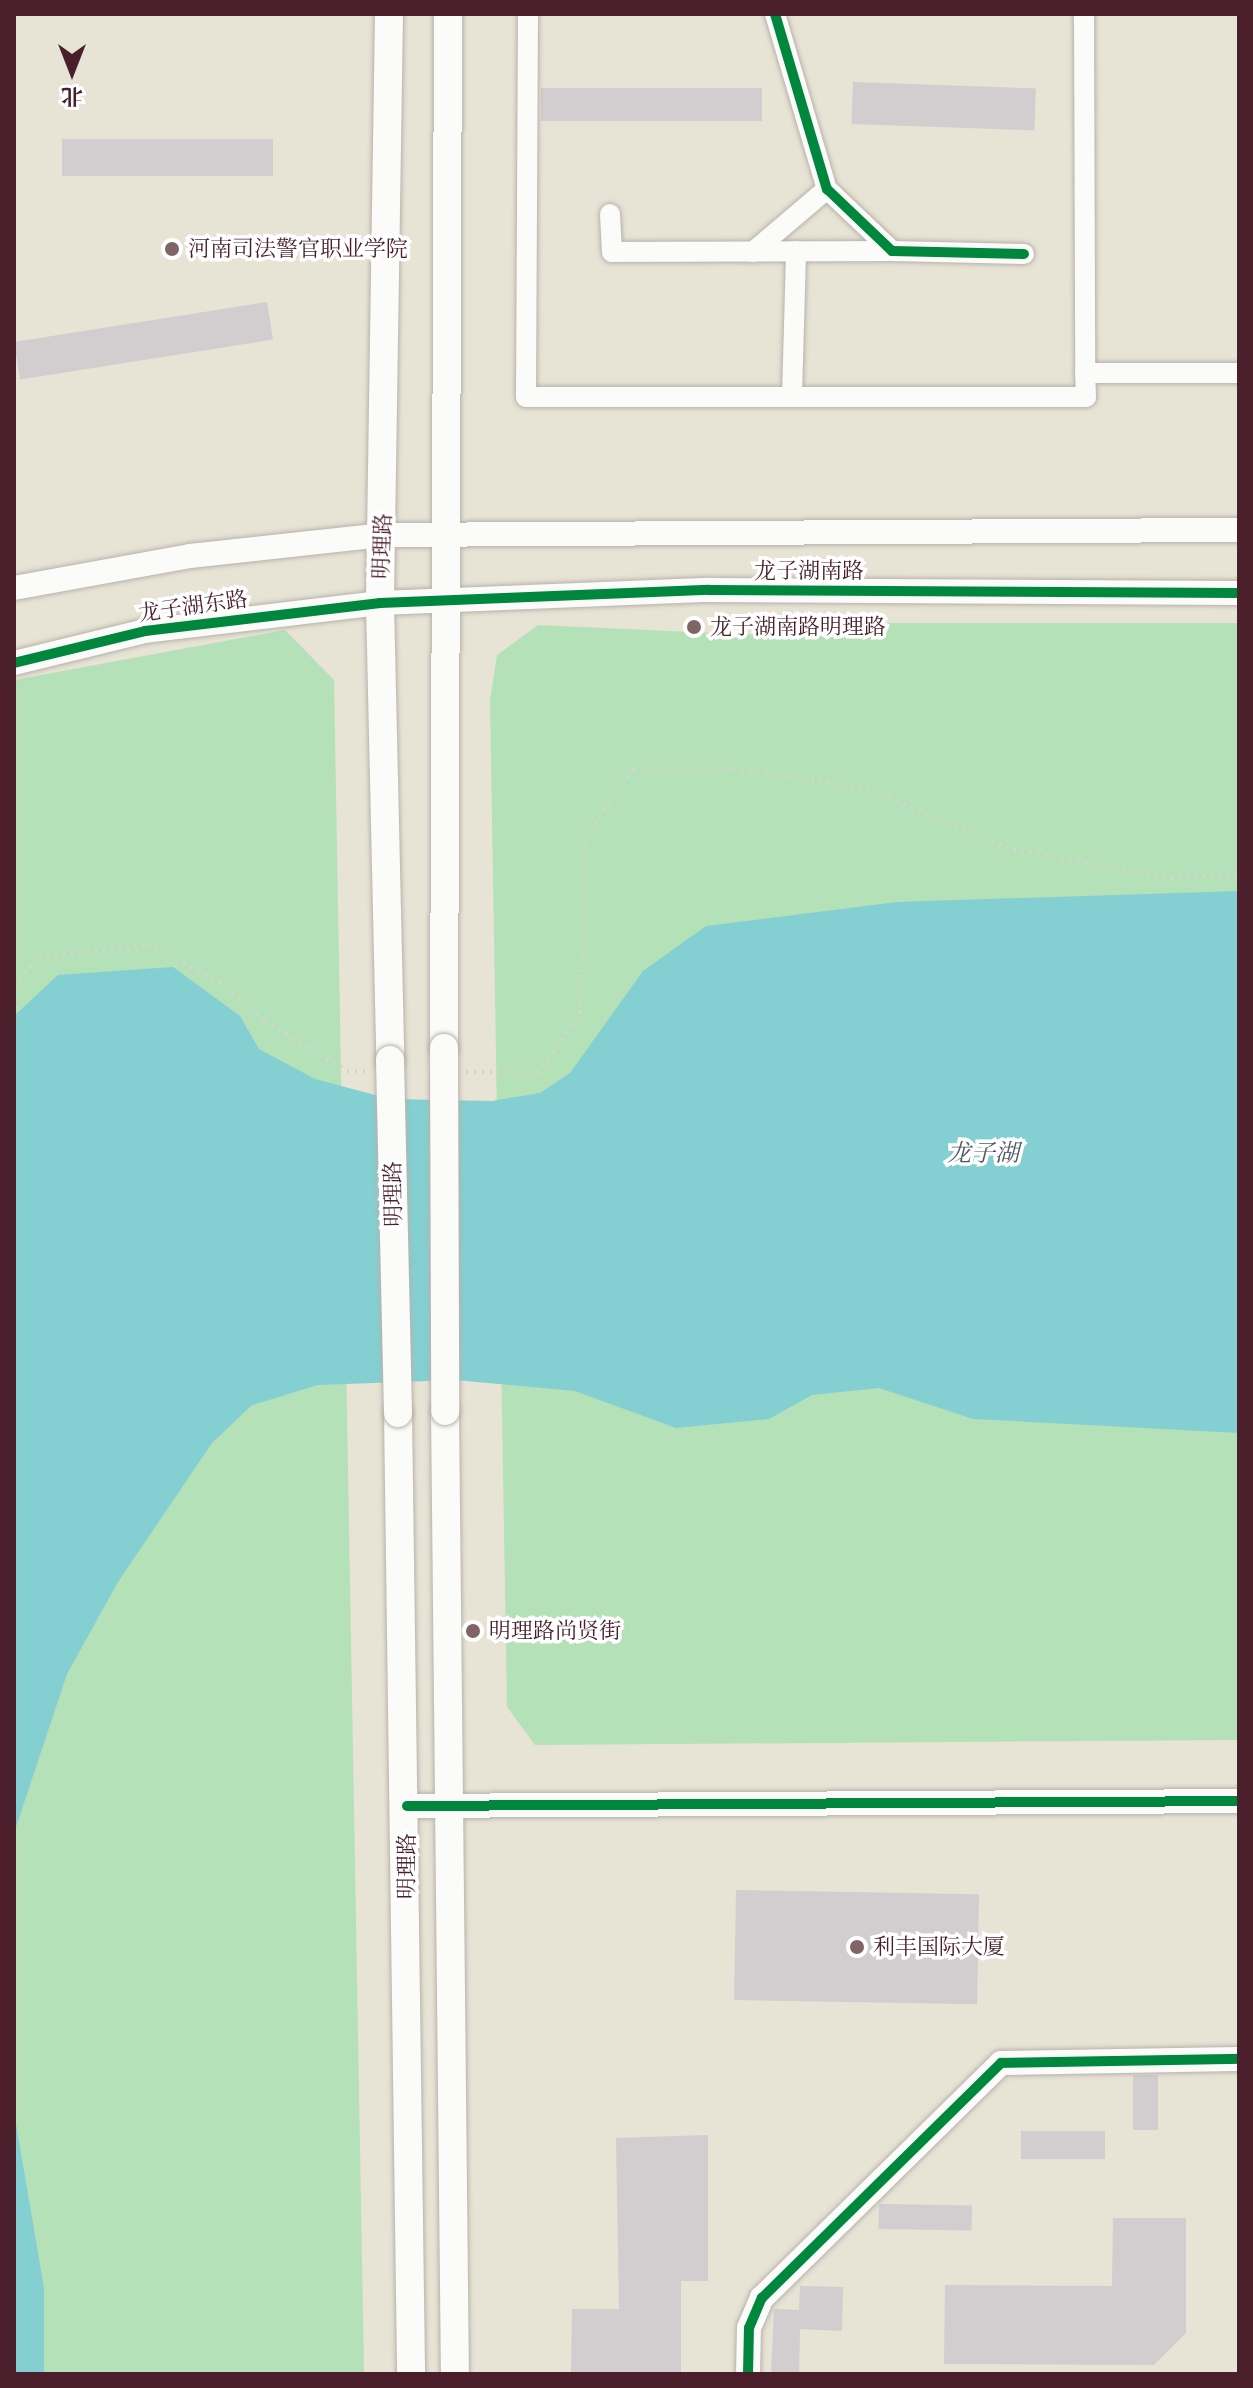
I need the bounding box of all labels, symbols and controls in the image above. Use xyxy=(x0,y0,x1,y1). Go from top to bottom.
north arrow xyxy=(32,32,112,112)
text: 北 xyxy=(61,83,83,110)
place label: 河南司法警官职业学院 xyxy=(188,236,408,262)
marker: 河南司法警官职业学院 xyxy=(163,240,181,258)
street label: 明理路 xyxy=(368,513,396,579)
street label: 龙子湖南路 xyxy=(754,558,864,584)
street label: 龙子湖东路 xyxy=(137,585,249,627)
place label: 龙子湖南路明理路 xyxy=(710,614,886,640)
marker: 龙子湖南路明理路 xyxy=(685,618,703,636)
water label: 龙子湖 xyxy=(947,1140,1019,1168)
street label: 明理路 xyxy=(379,1161,407,1227)
place label: 明理路尚贤街 xyxy=(489,1618,621,1644)
marker: 明理路尚贤街 xyxy=(464,1622,482,1640)
street label: 明理路 xyxy=(394,1833,420,1899)
place label: 利丰国际大厦 xyxy=(873,1934,1005,1960)
marker: 利丰国际大厦 xyxy=(848,1938,866,1956)

